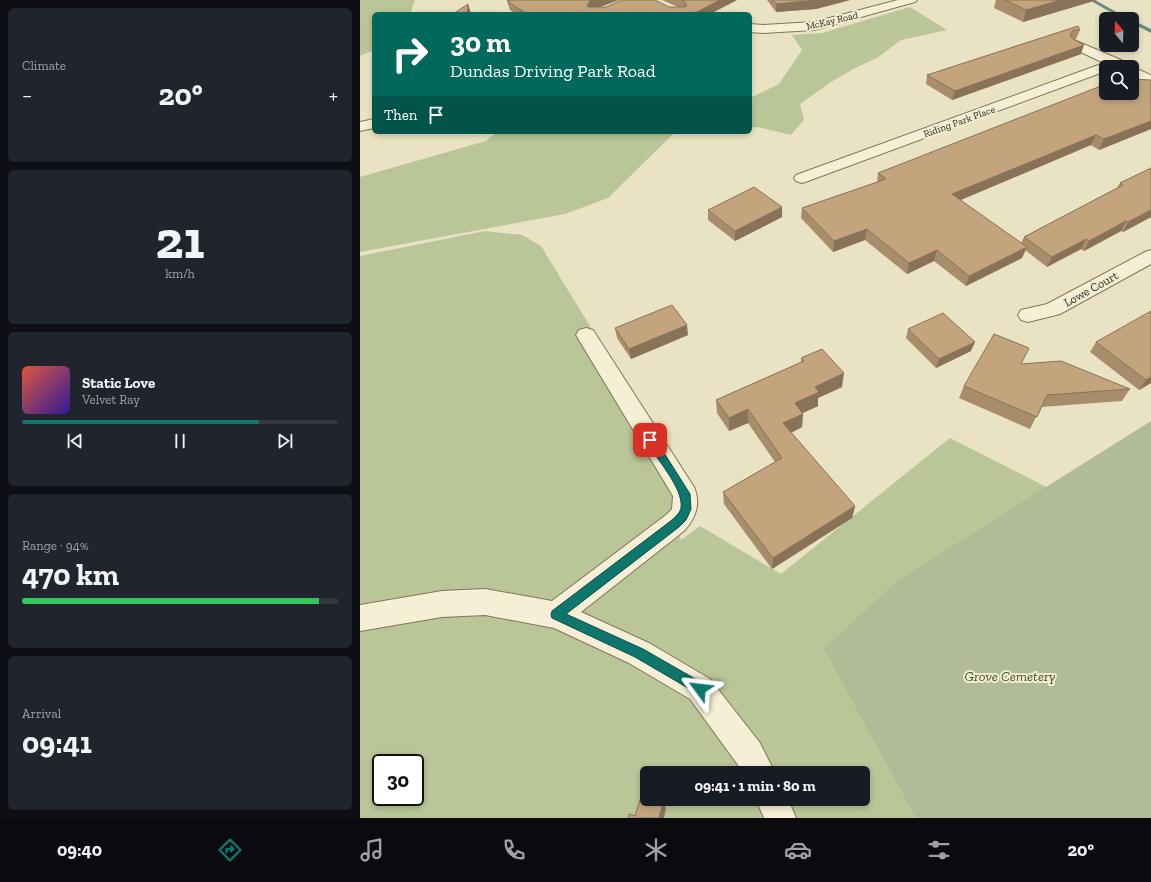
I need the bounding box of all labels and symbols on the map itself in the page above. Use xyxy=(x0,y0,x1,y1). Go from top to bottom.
street label: McKay Road xyxy=(805,9,860,33)
north arrow xyxy=(1099,12,1139,52)
street label: Riding Park Place xyxy=(922,103,997,140)
street label: Lowe Court xyxy=(1061,268,1121,310)
pin xyxy=(633,423,667,457)
position arrow xyxy=(679,668,721,710)
park label: Grove Cemetery xyxy=(965,668,1056,685)
speed limit sign: 30 xyxy=(372,754,424,806)

